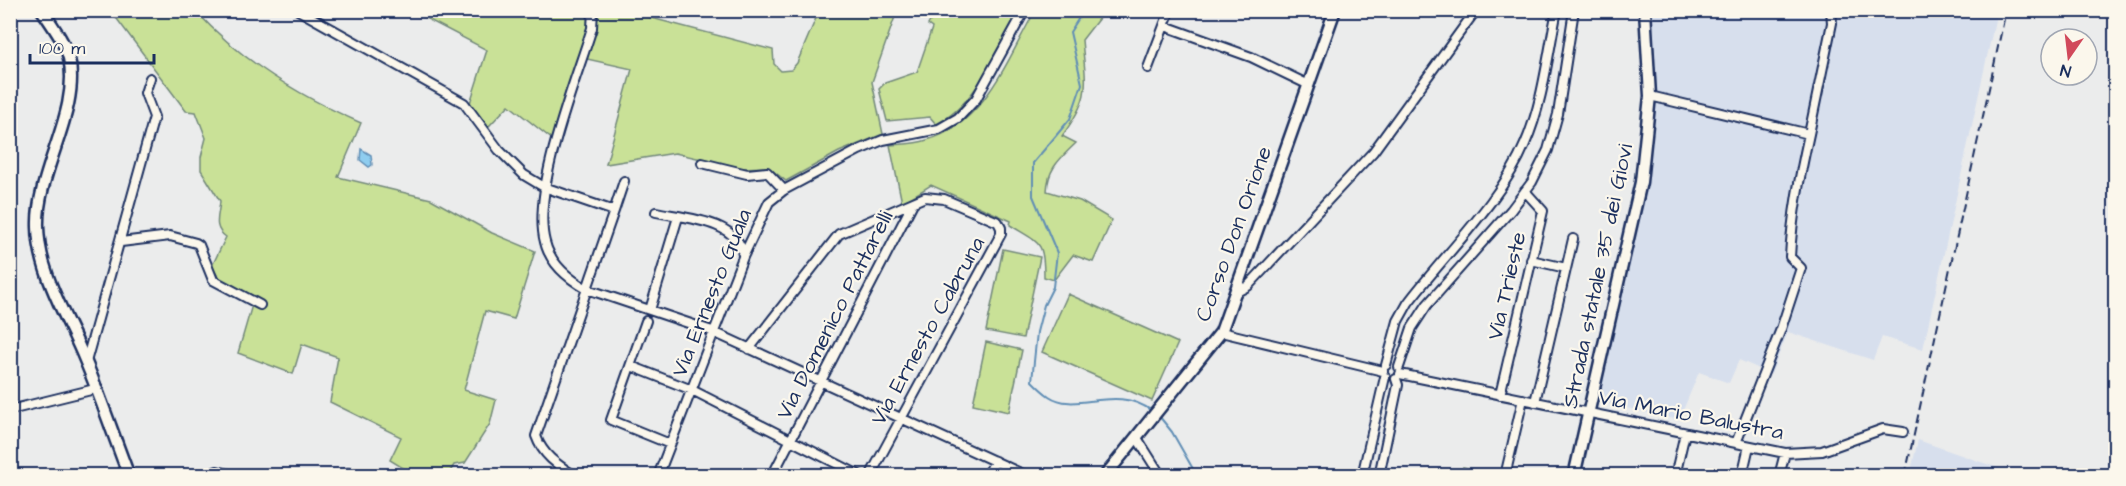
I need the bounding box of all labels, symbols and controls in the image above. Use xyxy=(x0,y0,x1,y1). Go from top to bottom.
scale bar xyxy=(30,27,154,65)
north arrow xyxy=(2039,27,2099,87)
text: 100 m xyxy=(39,36,85,61)
text: N xyxy=(2058,59,2073,82)
street label: Strada statale 35 dei Giovi xyxy=(1555,141,1641,411)
street label: Corso Don Orione xyxy=(1188,142,1280,326)
street label: Via Ernesto Guala xyxy=(664,204,760,382)
street label: Via Domenico Pattarelli xyxy=(769,205,901,425)
street label: Via Trieste xyxy=(1480,229,1535,343)
street label: Via Ernesto Cabruna xyxy=(863,231,993,431)
street label: Via Mario Balustra xyxy=(1596,382,1786,448)

